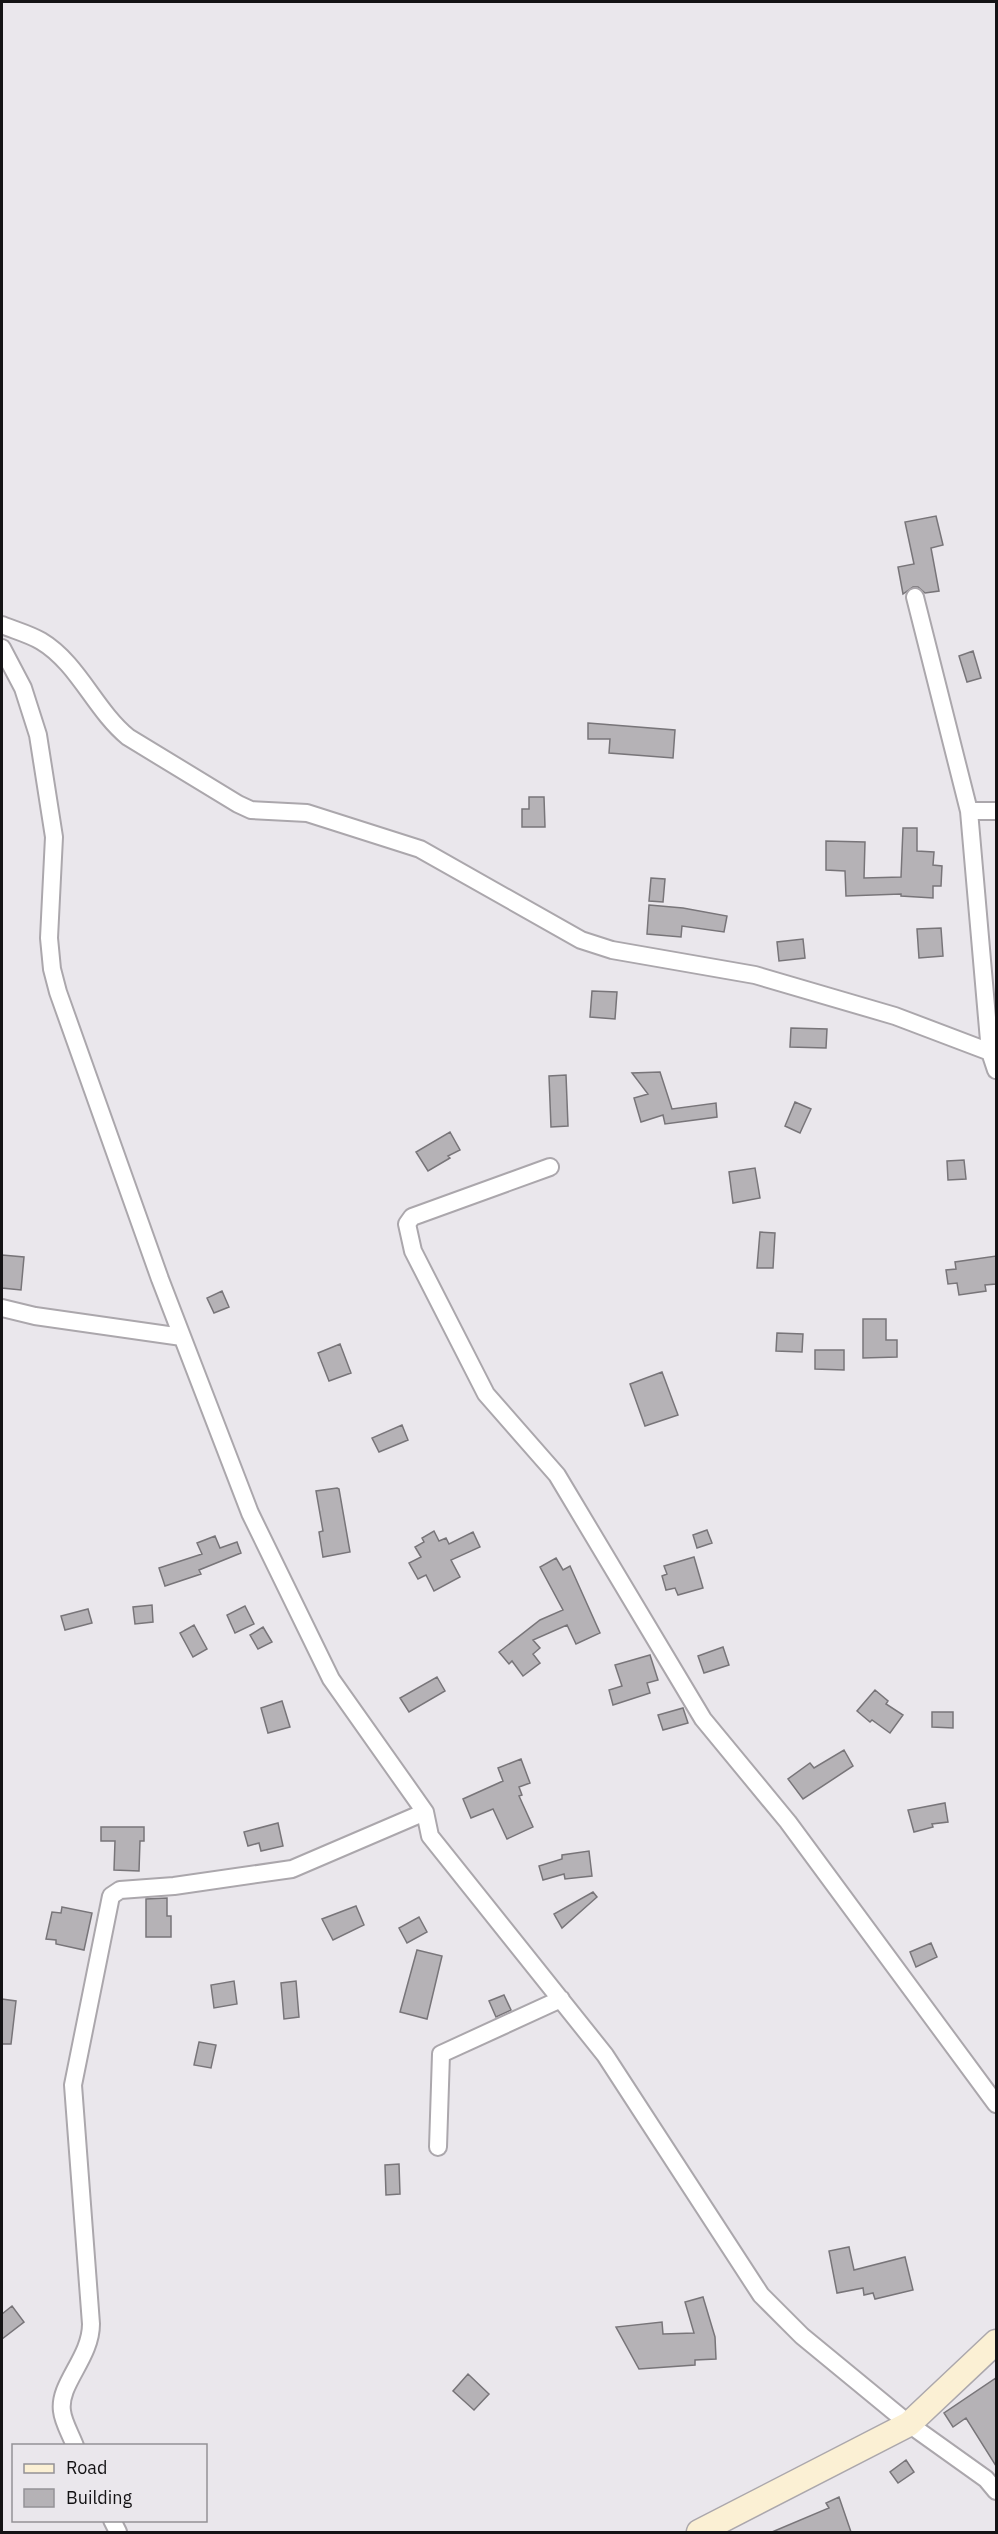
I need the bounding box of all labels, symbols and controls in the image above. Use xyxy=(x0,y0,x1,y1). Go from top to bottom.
legend xyxy=(12,2444,207,2522)
text: Road xyxy=(66,2456,107,2479)
text: Building xyxy=(66,2486,133,2509)

